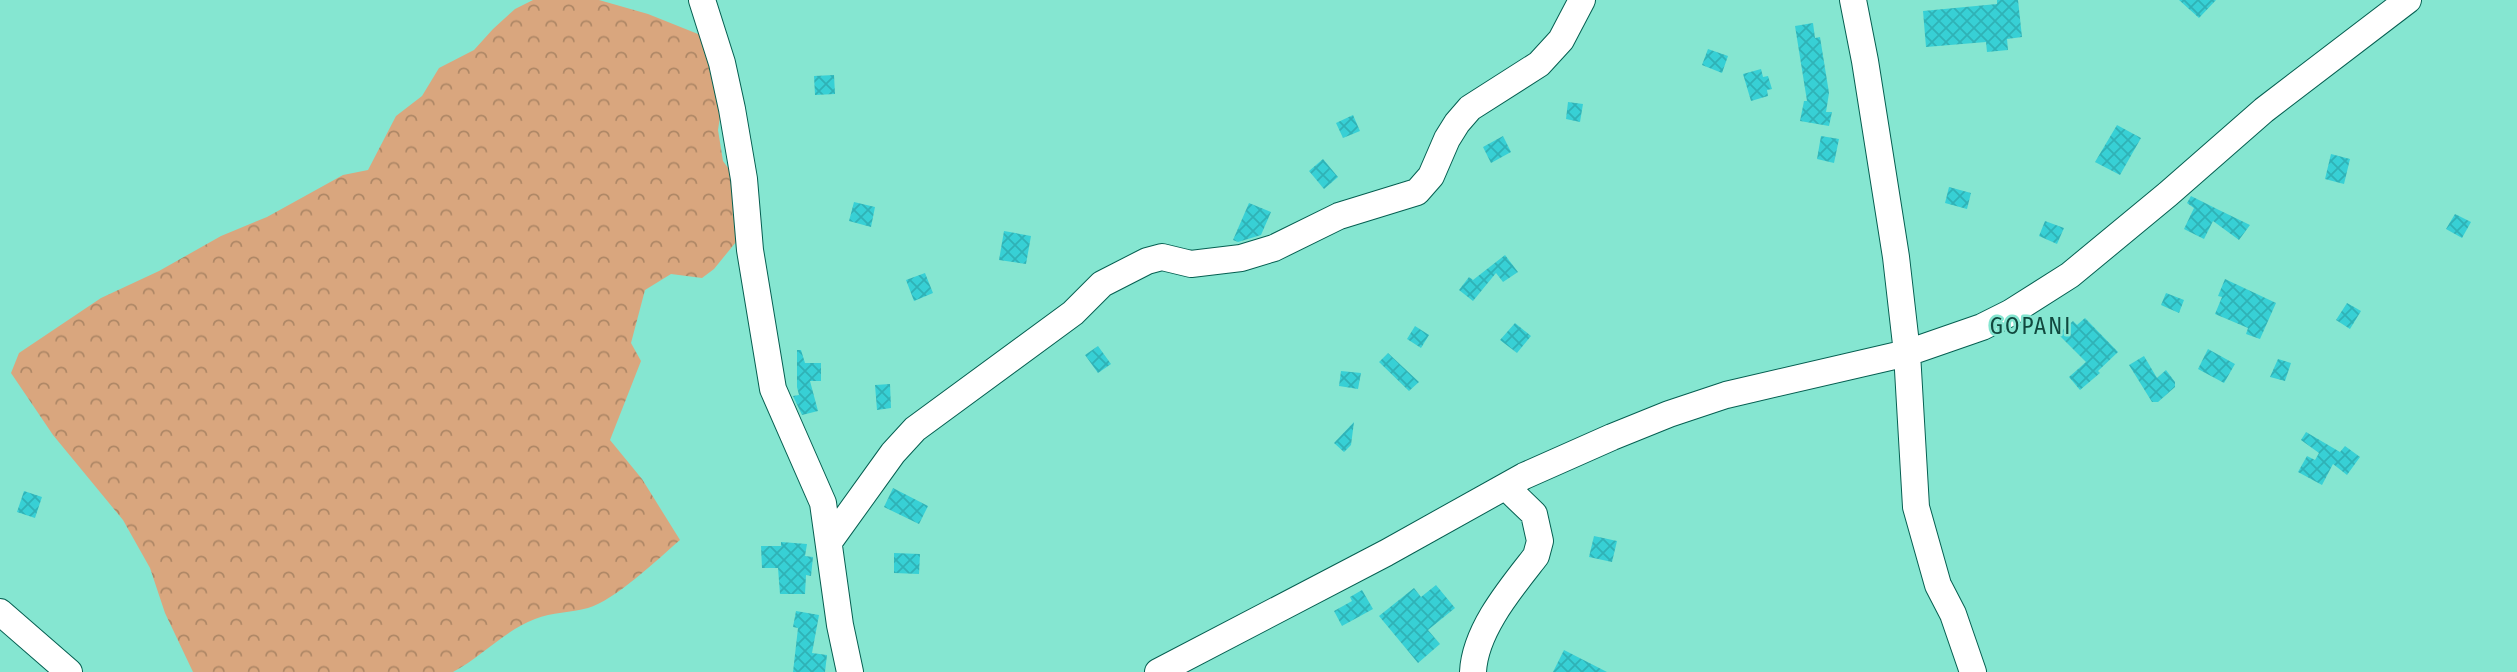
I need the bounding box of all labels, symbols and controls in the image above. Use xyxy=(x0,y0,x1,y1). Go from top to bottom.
district label: GOPANI xyxy=(1990,312,2072,340)

